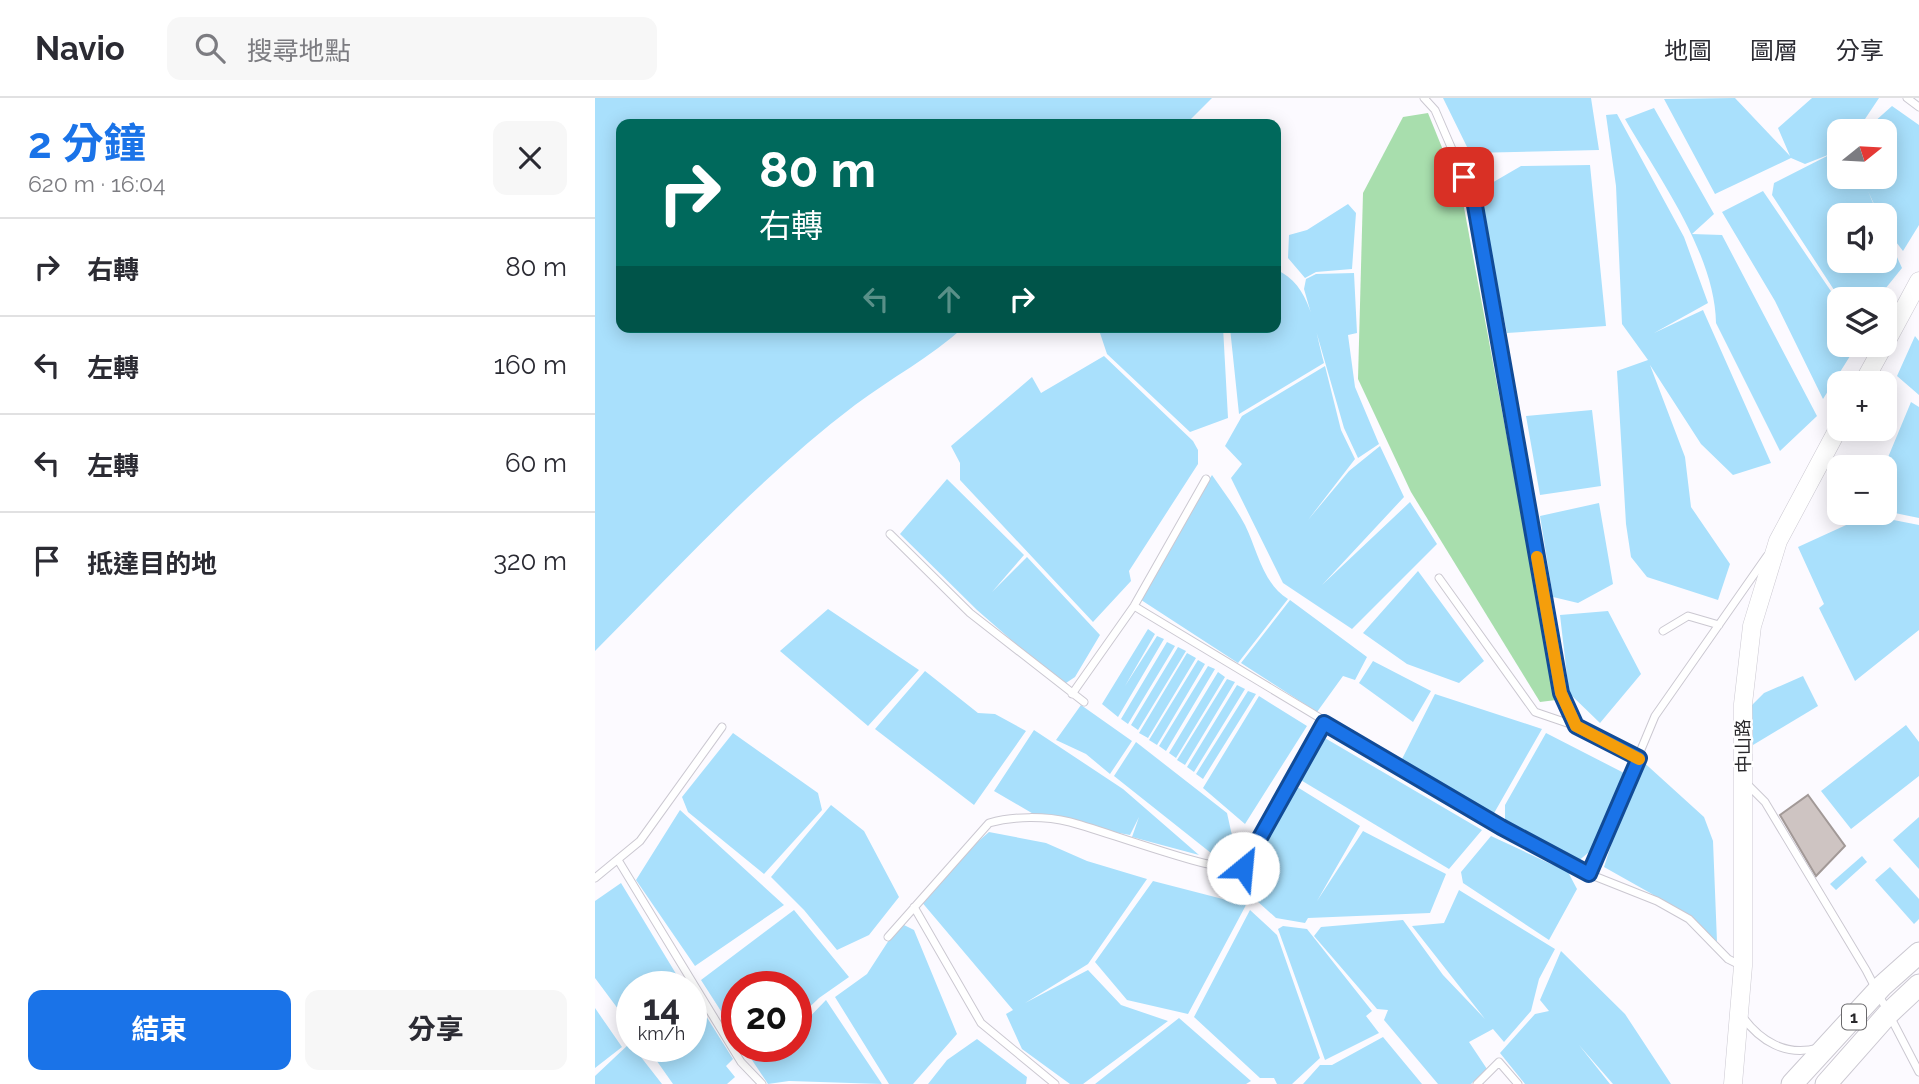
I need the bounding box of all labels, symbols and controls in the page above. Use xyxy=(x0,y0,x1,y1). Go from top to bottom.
search box xyxy=(167,17,657,80)
text: Navio xyxy=(35,29,125,68)
icon: search xyxy=(191,29,229,67)
text: 搜尋地點 xyxy=(247,36,351,66)
text: 地圖 xyxy=(1664,36,1712,65)
text: 圖層 xyxy=(1750,36,1798,65)
text: 分享 xyxy=(1836,36,1884,65)
text: 2 分鐘 xyxy=(28,119,146,168)
north arrow xyxy=(1827,119,1897,189)
map controls xyxy=(1827,119,1897,525)
button: close xyxy=(493,121,567,195)
text: 80 m xyxy=(759,141,876,198)
icon: right xyxy=(644,147,735,238)
pin xyxy=(1434,147,1494,207)
icon: arrive xyxy=(1445,158,1483,196)
text: 620 m · 16:04 xyxy=(28,170,166,197)
button: sound xyxy=(1827,203,1897,273)
text: 右轉 xyxy=(759,207,823,244)
icon: right xyxy=(28,248,66,286)
text: 80 m xyxy=(505,252,567,282)
text: 右轉 xyxy=(87,255,139,285)
icon: left xyxy=(857,280,895,318)
icon: ahead xyxy=(930,280,968,318)
icon: right xyxy=(1003,280,1041,318)
button: layers xyxy=(1827,287,1897,357)
icon: left xyxy=(28,346,66,384)
text: 160 m xyxy=(494,350,567,380)
text: 左轉 xyxy=(87,353,139,383)
button: + xyxy=(1827,371,1897,441)
icon: left xyxy=(28,444,66,482)
text: 60 m xyxy=(505,448,567,478)
text: 左轉 xyxy=(87,451,139,481)
button: − xyxy=(1827,455,1897,525)
icon: arrive xyxy=(28,542,66,580)
text: 320 m xyxy=(493,546,567,576)
text: 抵達目的地 xyxy=(87,549,217,579)
street label: 中山路 xyxy=(1732,719,1754,773)
position arrow xyxy=(1206,831,1280,905)
speed limit sign: 20 xyxy=(721,971,812,1062)
text: 14 xyxy=(643,987,680,1028)
button: 結束 xyxy=(28,990,291,1070)
button: 分享 xyxy=(305,990,567,1070)
road number: 1 xyxy=(1842,1004,1866,1029)
text: km/h xyxy=(638,1023,685,1044)

